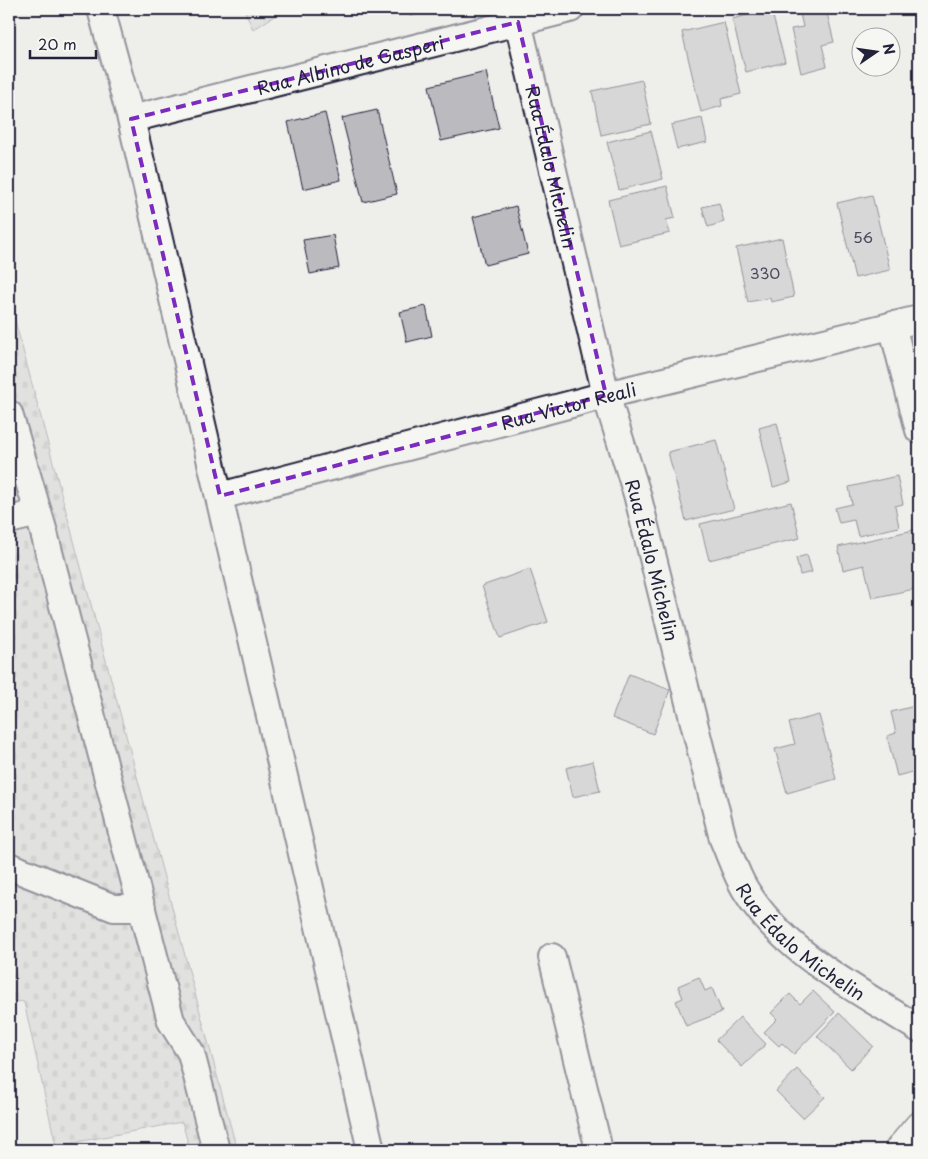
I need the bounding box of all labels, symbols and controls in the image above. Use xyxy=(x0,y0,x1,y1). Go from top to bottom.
scale bar xyxy=(30,28,96,60)
street label: Rua Albino de Gasperi xyxy=(254,28,447,100)
north arrow xyxy=(850,28,900,78)
text: 20 m xyxy=(38,32,77,55)
text: N xyxy=(878,41,901,57)
street label: Rua Édalo Michelin xyxy=(520,83,584,251)
house number: 56 xyxy=(853,225,873,248)
house number: 330 xyxy=(750,261,780,284)
street label: Rua Victor Reali xyxy=(498,375,639,436)
street label: Rua Édalo Michelin xyxy=(620,475,687,644)
street label: Rua Édalo Michelin xyxy=(731,877,871,1006)

